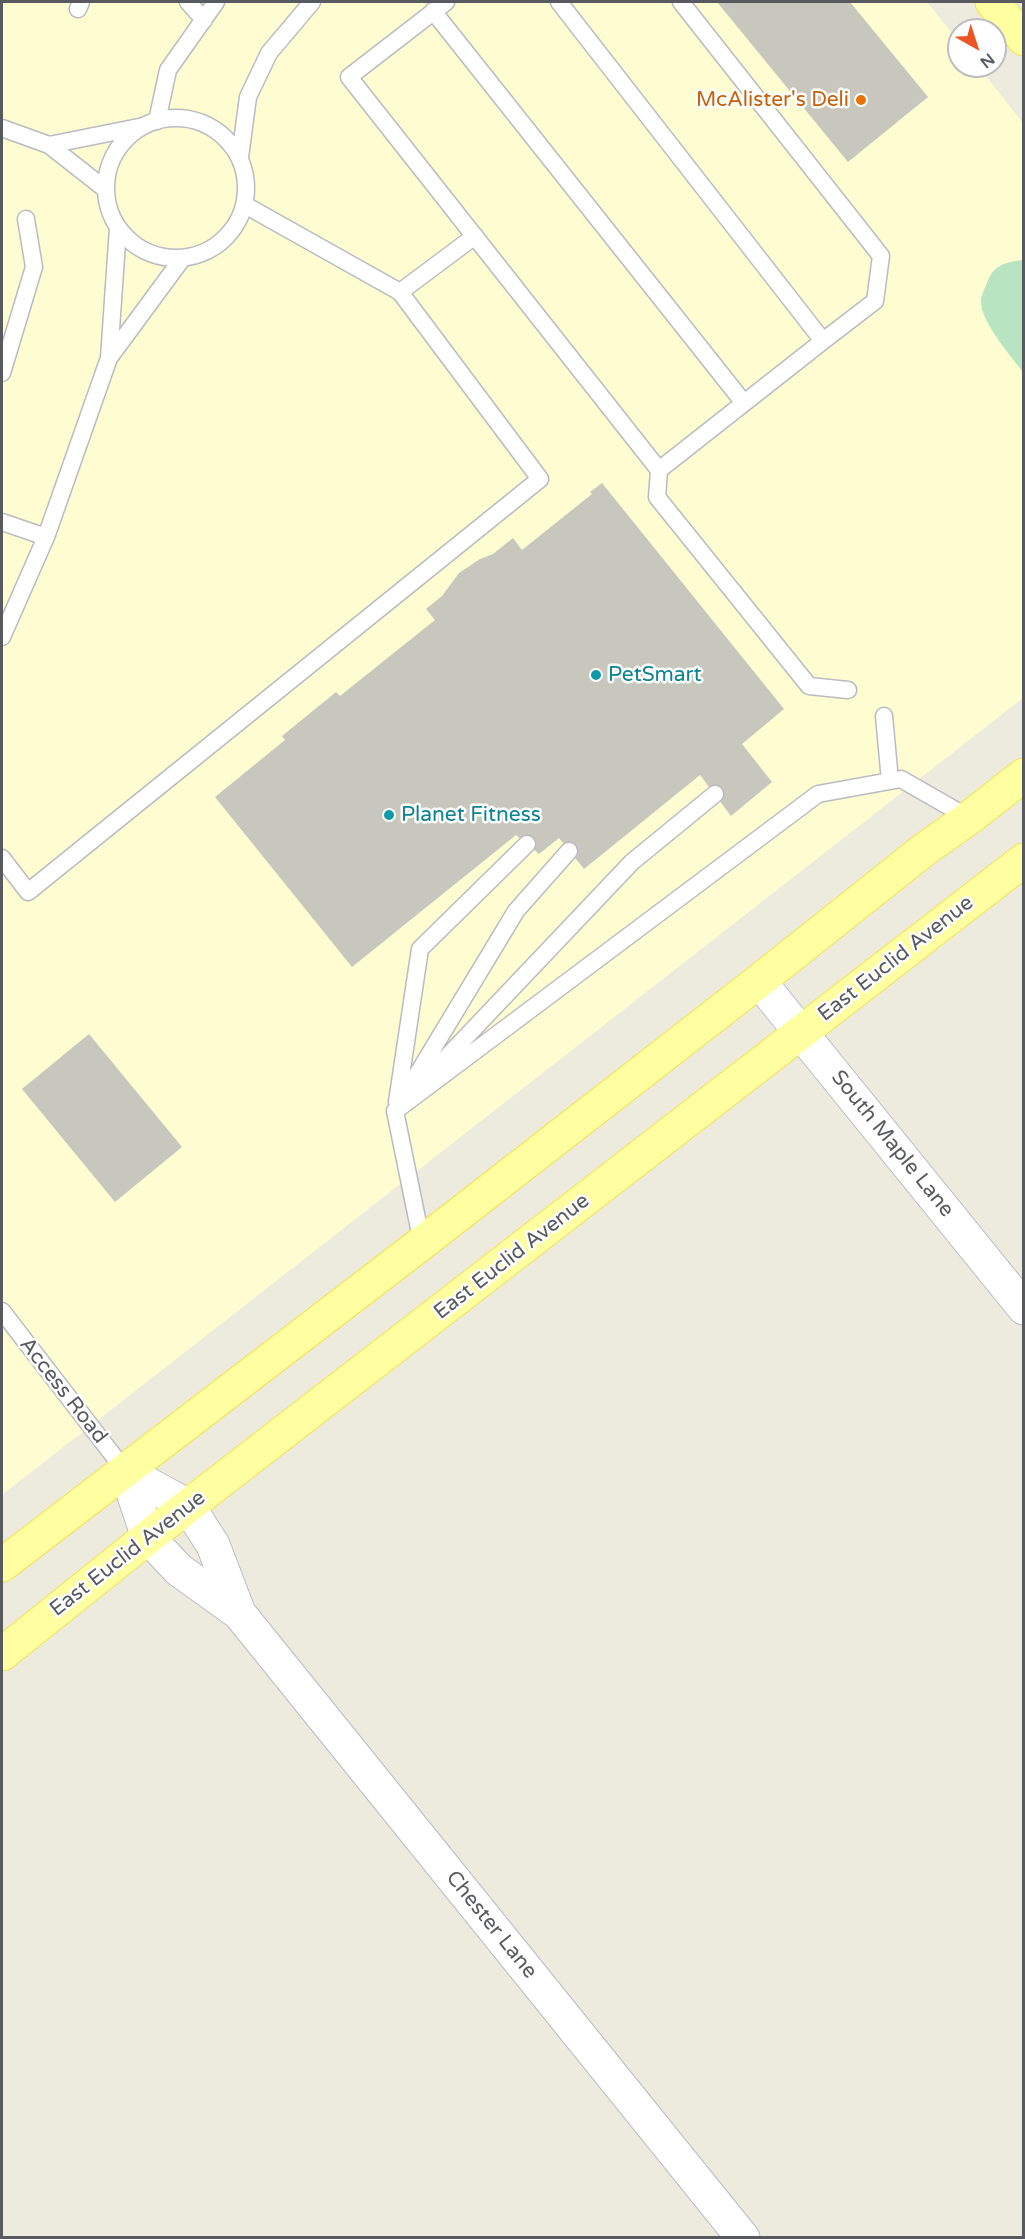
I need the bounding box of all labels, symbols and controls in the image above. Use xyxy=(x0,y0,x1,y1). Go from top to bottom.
north arrow xyxy=(947,18,1007,78)
text: N xyxy=(976,49,998,72)
place label: McAlister's Deli xyxy=(696,87,849,113)
marker: McAlister's Deli xyxy=(854,93,868,107)
place label: PetSmart xyxy=(608,662,702,688)
marker: PetSmart xyxy=(589,668,603,682)
place label: Planet Fitness xyxy=(401,802,541,828)
marker: Planet Fitness xyxy=(382,808,396,822)
street label: East Euclid Avenue xyxy=(813,891,979,1027)
street label: South Maple Lane xyxy=(825,1066,959,1222)
street label: East Euclid Avenue xyxy=(429,1189,595,1325)
street label: Access Road xyxy=(14,1333,112,1449)
street label: East Euclid Avenue xyxy=(45,1486,211,1622)
street label: Chester Lane xyxy=(440,1866,542,1984)

